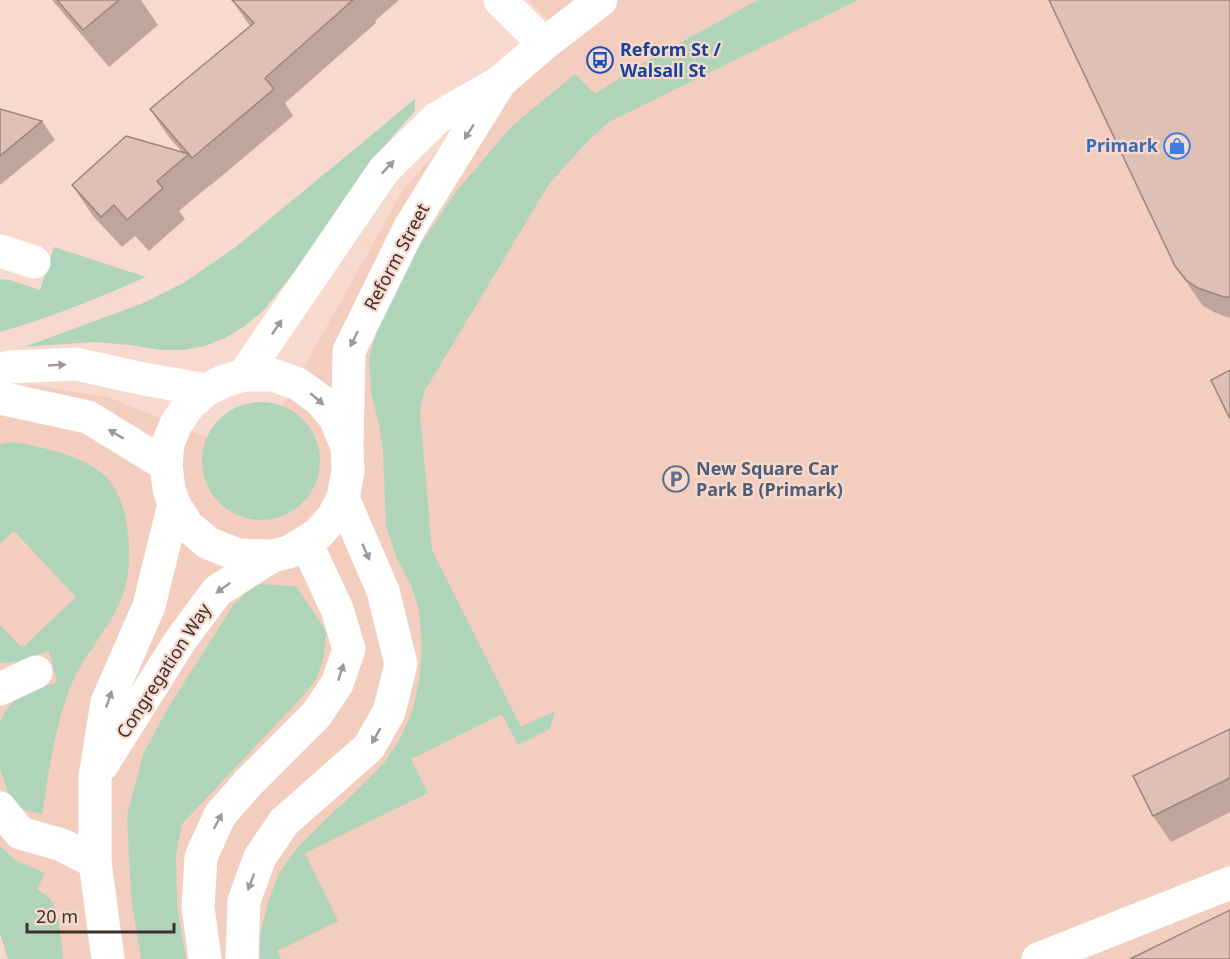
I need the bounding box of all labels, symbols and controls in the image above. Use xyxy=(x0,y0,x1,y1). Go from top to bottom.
place label: Reform St / Walsall St xyxy=(620,37,721,82)
bus stop icon: Reform St / Walsall St xyxy=(585,45,615,75)
one-way arrow xyxy=(463,124,474,140)
shop icon: Primark xyxy=(1162,131,1192,161)
place label: Primark xyxy=(1086,133,1159,157)
one-way arrow xyxy=(381,159,395,174)
street label: Reform Street xyxy=(358,199,435,314)
one-way arrow xyxy=(271,318,282,335)
one-way arrow xyxy=(350,331,359,348)
one-way arrow xyxy=(48,360,67,369)
one-way arrow xyxy=(309,392,324,405)
one-way arrow xyxy=(108,429,124,440)
place label: New Square Car Park B (Primark) xyxy=(696,456,843,501)
parking icon: New Square Car Park B (Primark) xyxy=(661,464,691,494)
one-way arrow xyxy=(361,543,371,561)
one-way arrow xyxy=(216,582,232,594)
street label: Congregation Way xyxy=(111,598,216,743)
one-way arrow xyxy=(337,663,346,681)
one-way arrow xyxy=(105,690,115,708)
one-way arrow xyxy=(370,728,381,744)
one-way arrow xyxy=(213,812,223,829)
one-way arrow xyxy=(246,873,255,891)
scale bar xyxy=(27,896,174,934)
text: 20 m xyxy=(36,904,78,928)

